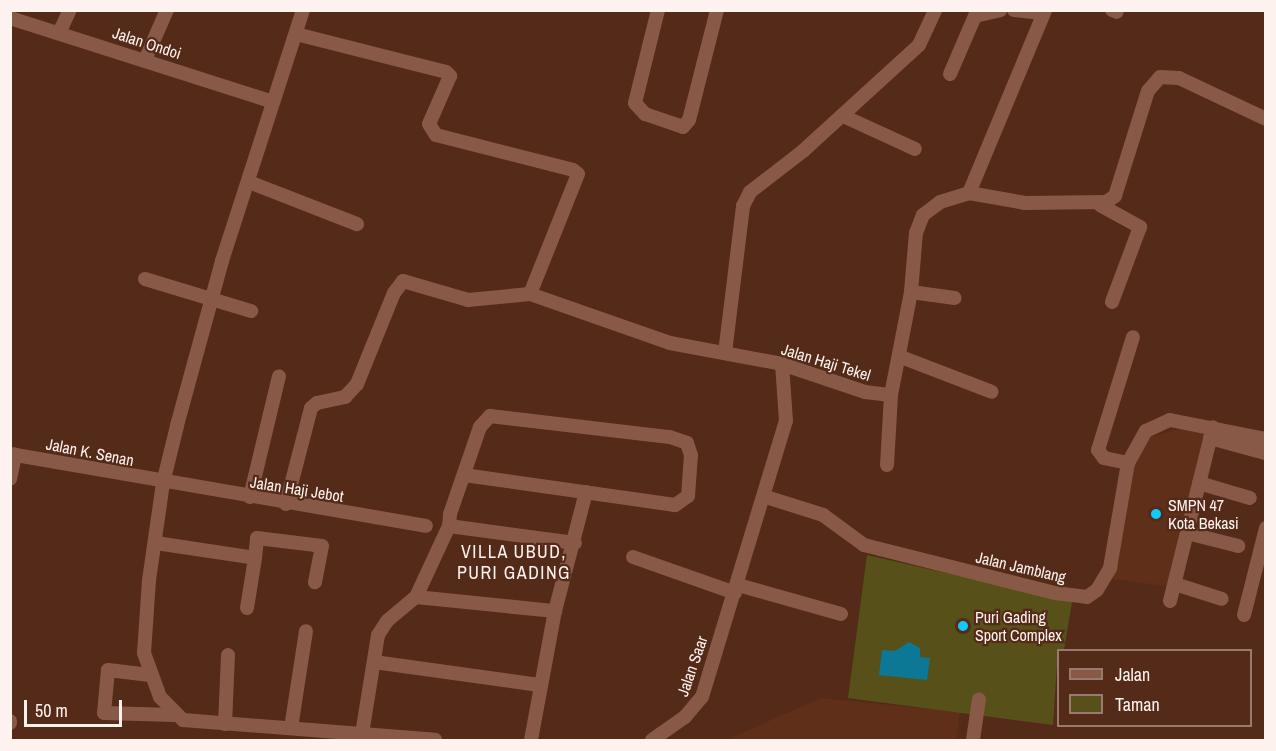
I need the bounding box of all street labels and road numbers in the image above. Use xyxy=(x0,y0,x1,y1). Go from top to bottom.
street label: Jalan Ondoi xyxy=(110,23,184,63)
street label: Jalan Haji Tekel xyxy=(779,339,873,385)
street label: Jalan K. Senan xyxy=(44,434,136,470)
street label: Jalan Haji Jebot xyxy=(249,472,345,506)
street label: Jalan Jamblang xyxy=(974,547,1068,587)
street label: Jalan Saar xyxy=(673,633,711,699)

